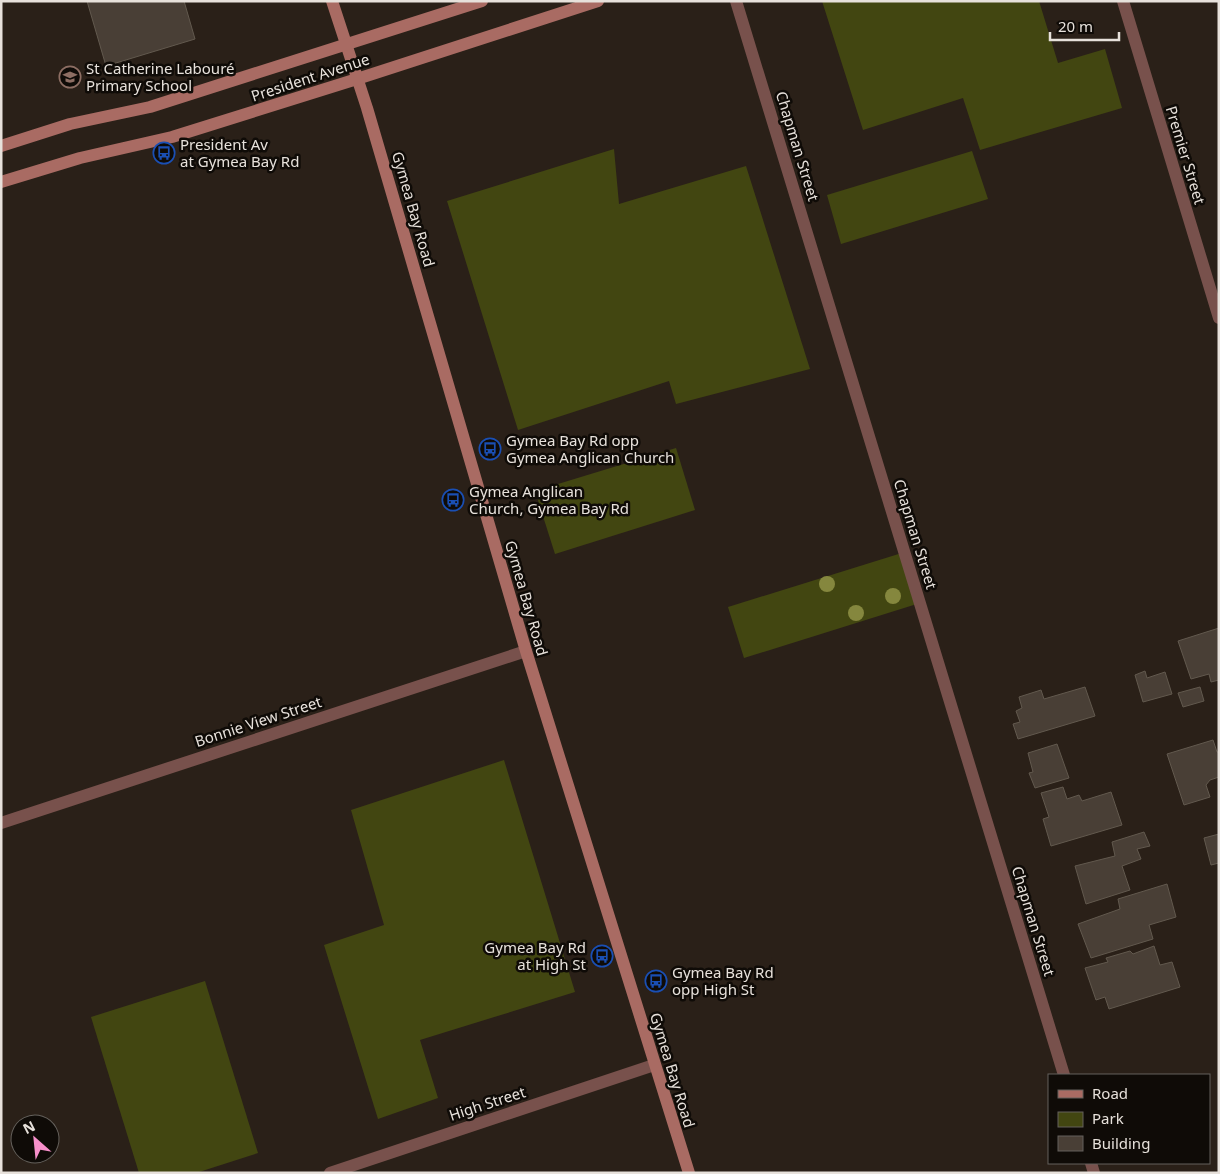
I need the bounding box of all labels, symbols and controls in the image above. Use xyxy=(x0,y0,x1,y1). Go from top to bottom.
scale bar xyxy=(1050,10,1119,42)
text: 20 m xyxy=(1058,16,1093,36)
street label: President Avenue xyxy=(248,48,372,106)
place label: St Catherine Labouré Primary School xyxy=(86,58,235,95)
school or university icon: St Catherine Labouré Primary School xyxy=(58,65,82,89)
street label: Chapman Street xyxy=(772,89,824,204)
street label: Premier Street xyxy=(1162,103,1211,207)
place label: President Av at Gymea Bay Rd xyxy=(180,134,299,171)
bus stop icon: President Av at Gymea Bay Rd xyxy=(152,141,176,165)
street label: Gymea Bay Road xyxy=(388,149,440,269)
place label: Gymea Bay Rd opp Gymea Anglican Church xyxy=(506,430,674,467)
bus stop icon: Gymea Bay Rd opp Gymea Anglican Church xyxy=(478,437,502,461)
street label: Chapman Street xyxy=(890,477,942,592)
place label: Gymea Anglican Church, Gymea Bay Rd xyxy=(469,481,629,518)
bus stop icon: Gymea Anglican Church, Gymea Bay Rd xyxy=(441,488,465,512)
street label: Gymea Bay Road xyxy=(501,538,553,658)
street label: Bonnie View Street xyxy=(192,691,325,751)
street label: Chapman Street xyxy=(1008,864,1060,979)
place label: Gymea Bay Rd at High St xyxy=(484,937,587,974)
bus stop icon: Gymea Bay Rd at High St xyxy=(590,944,614,968)
place label: Gymea Bay Rd opp High St xyxy=(672,962,774,999)
bus stop icon: Gymea Bay Rd opp High St xyxy=(644,969,668,993)
street label: Gymea Bay Road xyxy=(646,1010,700,1130)
legend xyxy=(1048,1074,1210,1164)
street label: High Street xyxy=(446,1081,528,1125)
text: Road xyxy=(1092,1083,1128,1103)
text: Park xyxy=(1092,1108,1124,1128)
north arrow xyxy=(10,1114,60,1164)
text: N xyxy=(19,1116,38,1138)
text: Building xyxy=(1092,1133,1150,1153)

